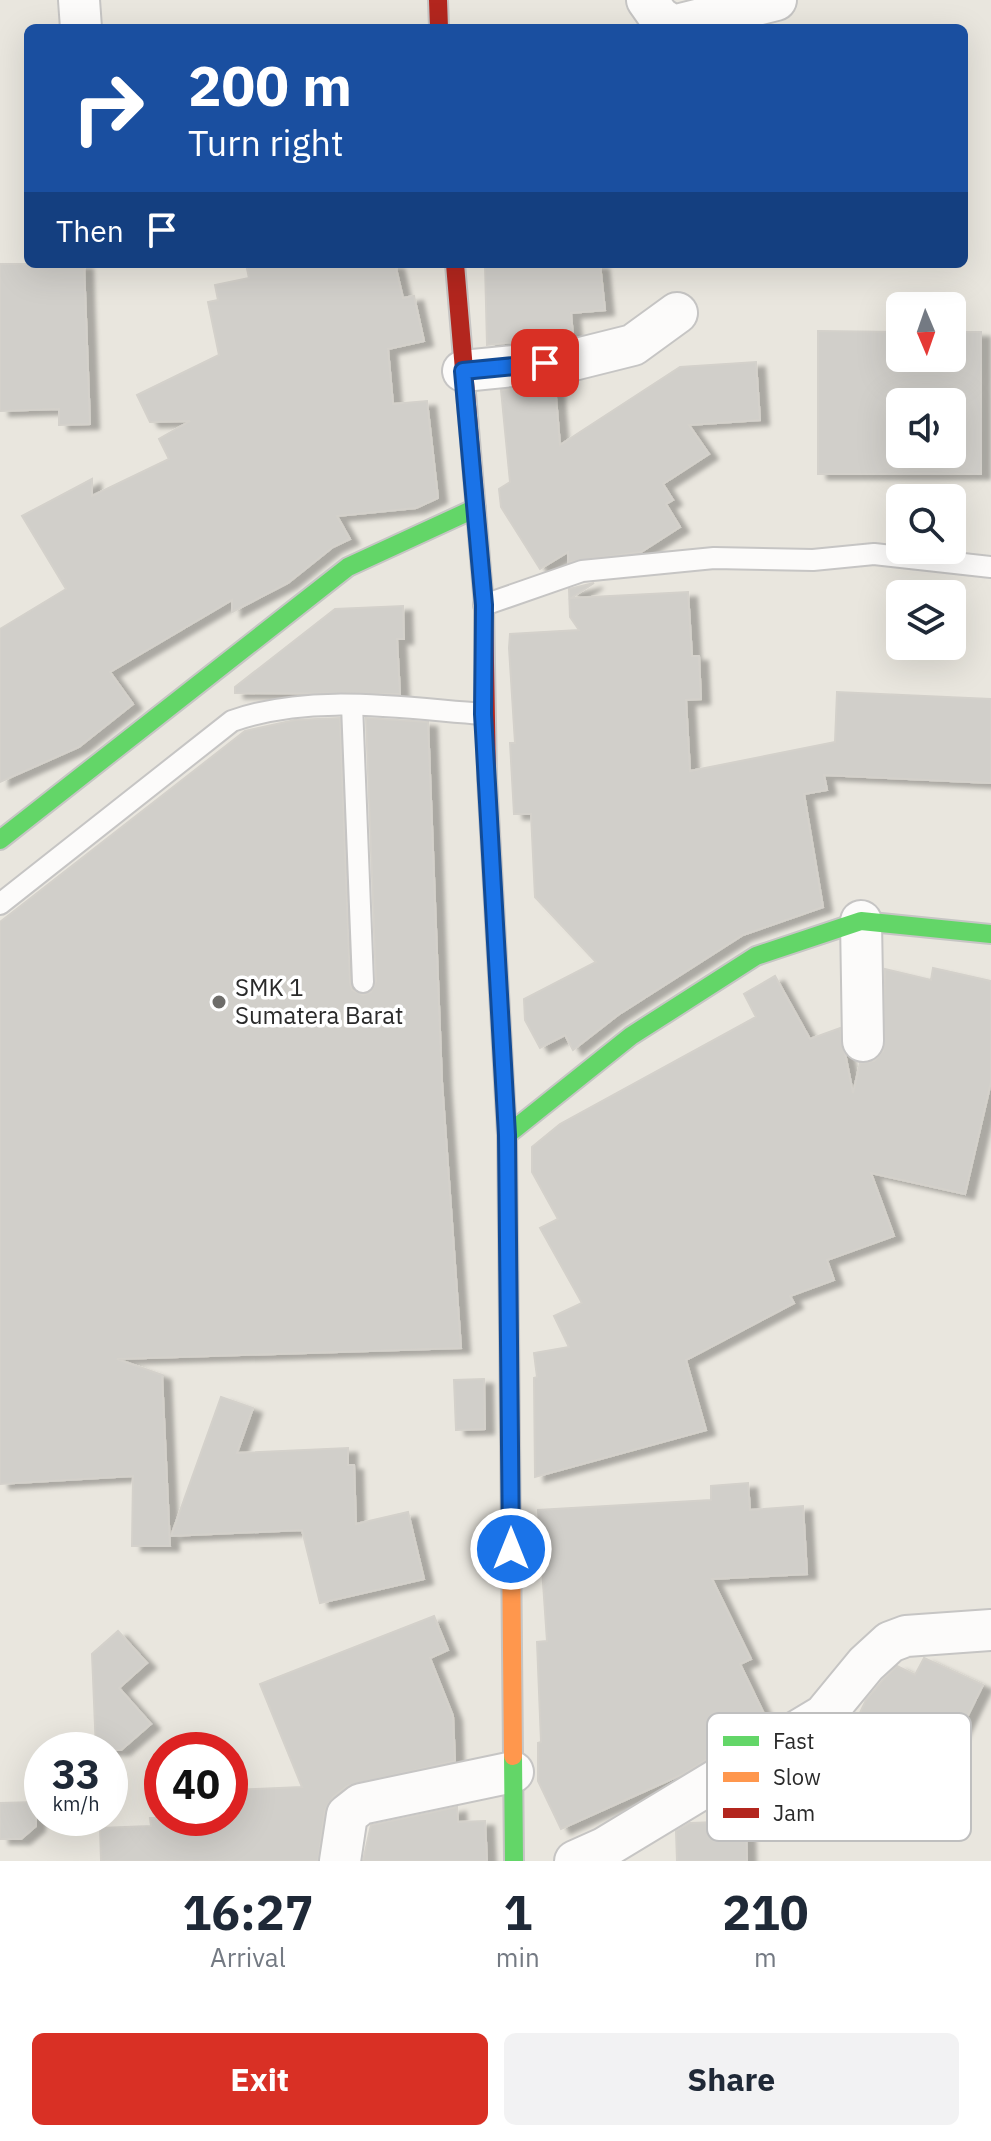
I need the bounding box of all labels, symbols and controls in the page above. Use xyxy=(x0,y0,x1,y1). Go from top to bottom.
text: 200 m xyxy=(188,49,352,121)
icon: right xyxy=(56,56,160,160)
text: Turn right xyxy=(188,119,344,166)
icon: arrive xyxy=(140,208,184,252)
text: Then xyxy=(56,211,124,250)
north arrow xyxy=(886,292,966,372)
map controls xyxy=(886,292,966,660)
pin xyxy=(511,329,579,397)
icon: arrive xyxy=(523,341,567,385)
button: sound xyxy=(886,388,966,468)
button: search xyxy=(886,484,966,564)
button: layers xyxy=(886,580,966,660)
place label: SMK 1 Sumatera Barat xyxy=(235,971,403,1031)
marker: SMK 1 Sumatera Barat xyxy=(210,993,228,1011)
position arrow xyxy=(469,1507,553,1591)
legend xyxy=(707,1713,971,1841)
text: Fast xyxy=(773,1726,814,1755)
speed limit sign: 40 xyxy=(144,1732,248,1836)
text: 33 xyxy=(52,1748,100,1800)
text: Slow xyxy=(773,1762,821,1791)
text: km/h xyxy=(52,1790,100,1817)
text: Jam xyxy=(773,1798,815,1827)
text: 16:27 xyxy=(182,1881,313,1943)
text: 1 xyxy=(503,1881,532,1943)
text: 210 xyxy=(722,1881,809,1943)
text: Arrival xyxy=(210,1940,286,1974)
text: min xyxy=(496,1940,540,1974)
text: m xyxy=(754,1940,777,1974)
button: Exit xyxy=(32,2033,488,2125)
button: Share xyxy=(504,2033,959,2125)

